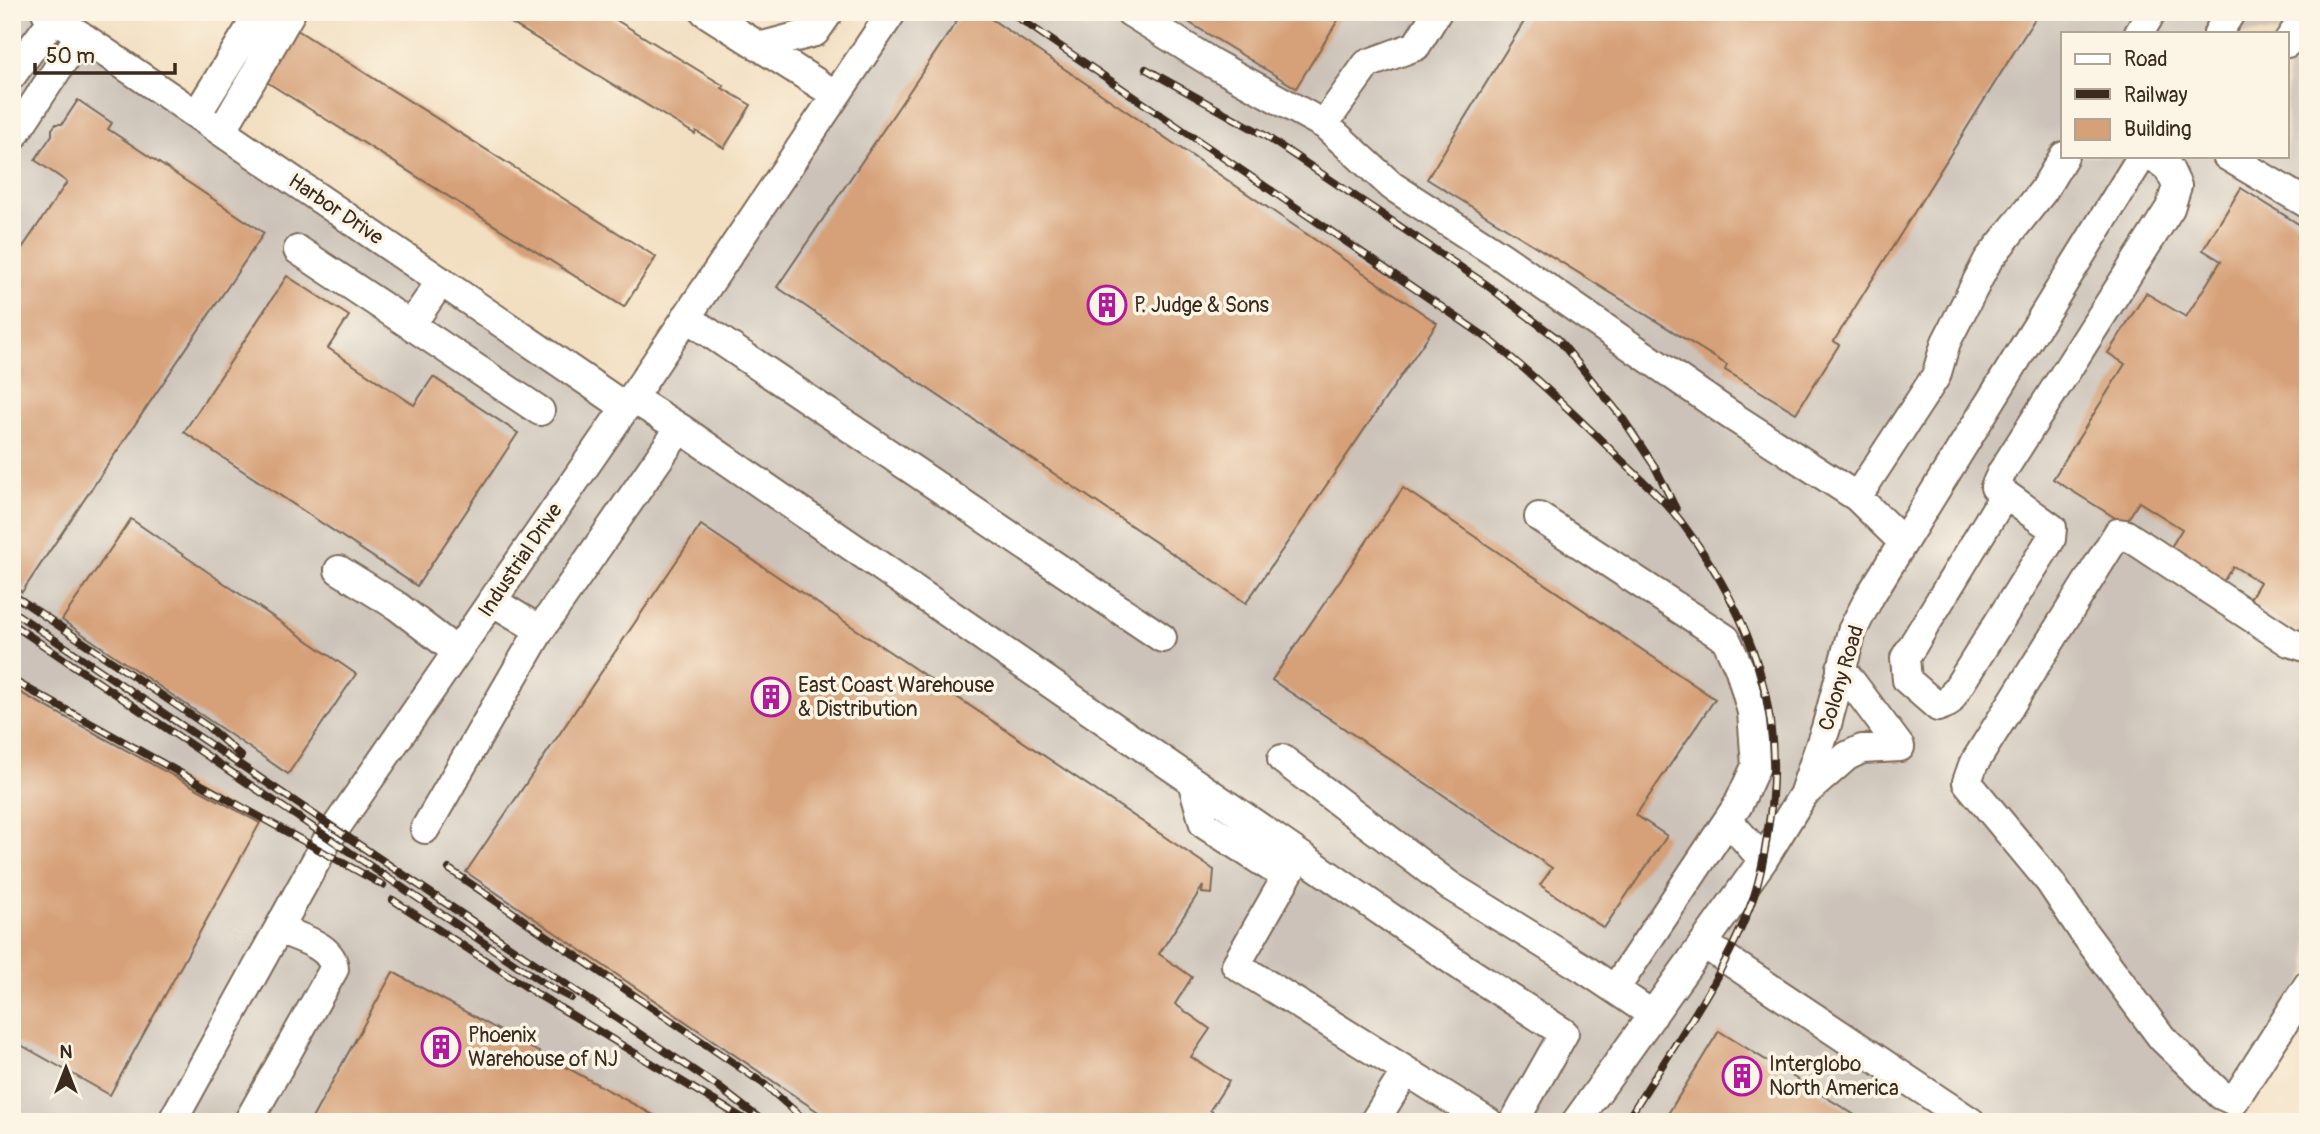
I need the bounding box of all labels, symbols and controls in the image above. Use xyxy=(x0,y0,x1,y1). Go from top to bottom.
scale bar xyxy=(35,32,175,76)
legend xyxy=(2061,32,2288,158)
text: 50 m xyxy=(46,43,95,70)
text: Road xyxy=(2124,46,2168,73)
text: Railway xyxy=(2124,82,2188,109)
text: Building xyxy=(2124,116,2191,143)
street label: Harbor Drive xyxy=(283,168,389,251)
building icon: P. Judge & Sons xyxy=(1086,284,1128,326)
place label: P. Judge & Sons xyxy=(1134,292,1269,319)
street label: Industrial Drive xyxy=(472,498,569,623)
street label: Colony Road xyxy=(1813,622,1870,734)
place label: East Coast Warehouse & Distribution xyxy=(798,672,995,723)
building icon: East Coast Warehouse & Distribution xyxy=(750,676,792,718)
place label: Phoenix Warehouse of NJ xyxy=(468,1022,618,1073)
building icon: Phoenix Warehouse of NJ xyxy=(420,1026,462,1068)
north arrow xyxy=(32,1032,102,1102)
text: N xyxy=(60,1040,73,1064)
place label: Interglobo North America xyxy=(1769,1051,1899,1102)
building icon: Interglobo North America xyxy=(1721,1055,1763,1097)

